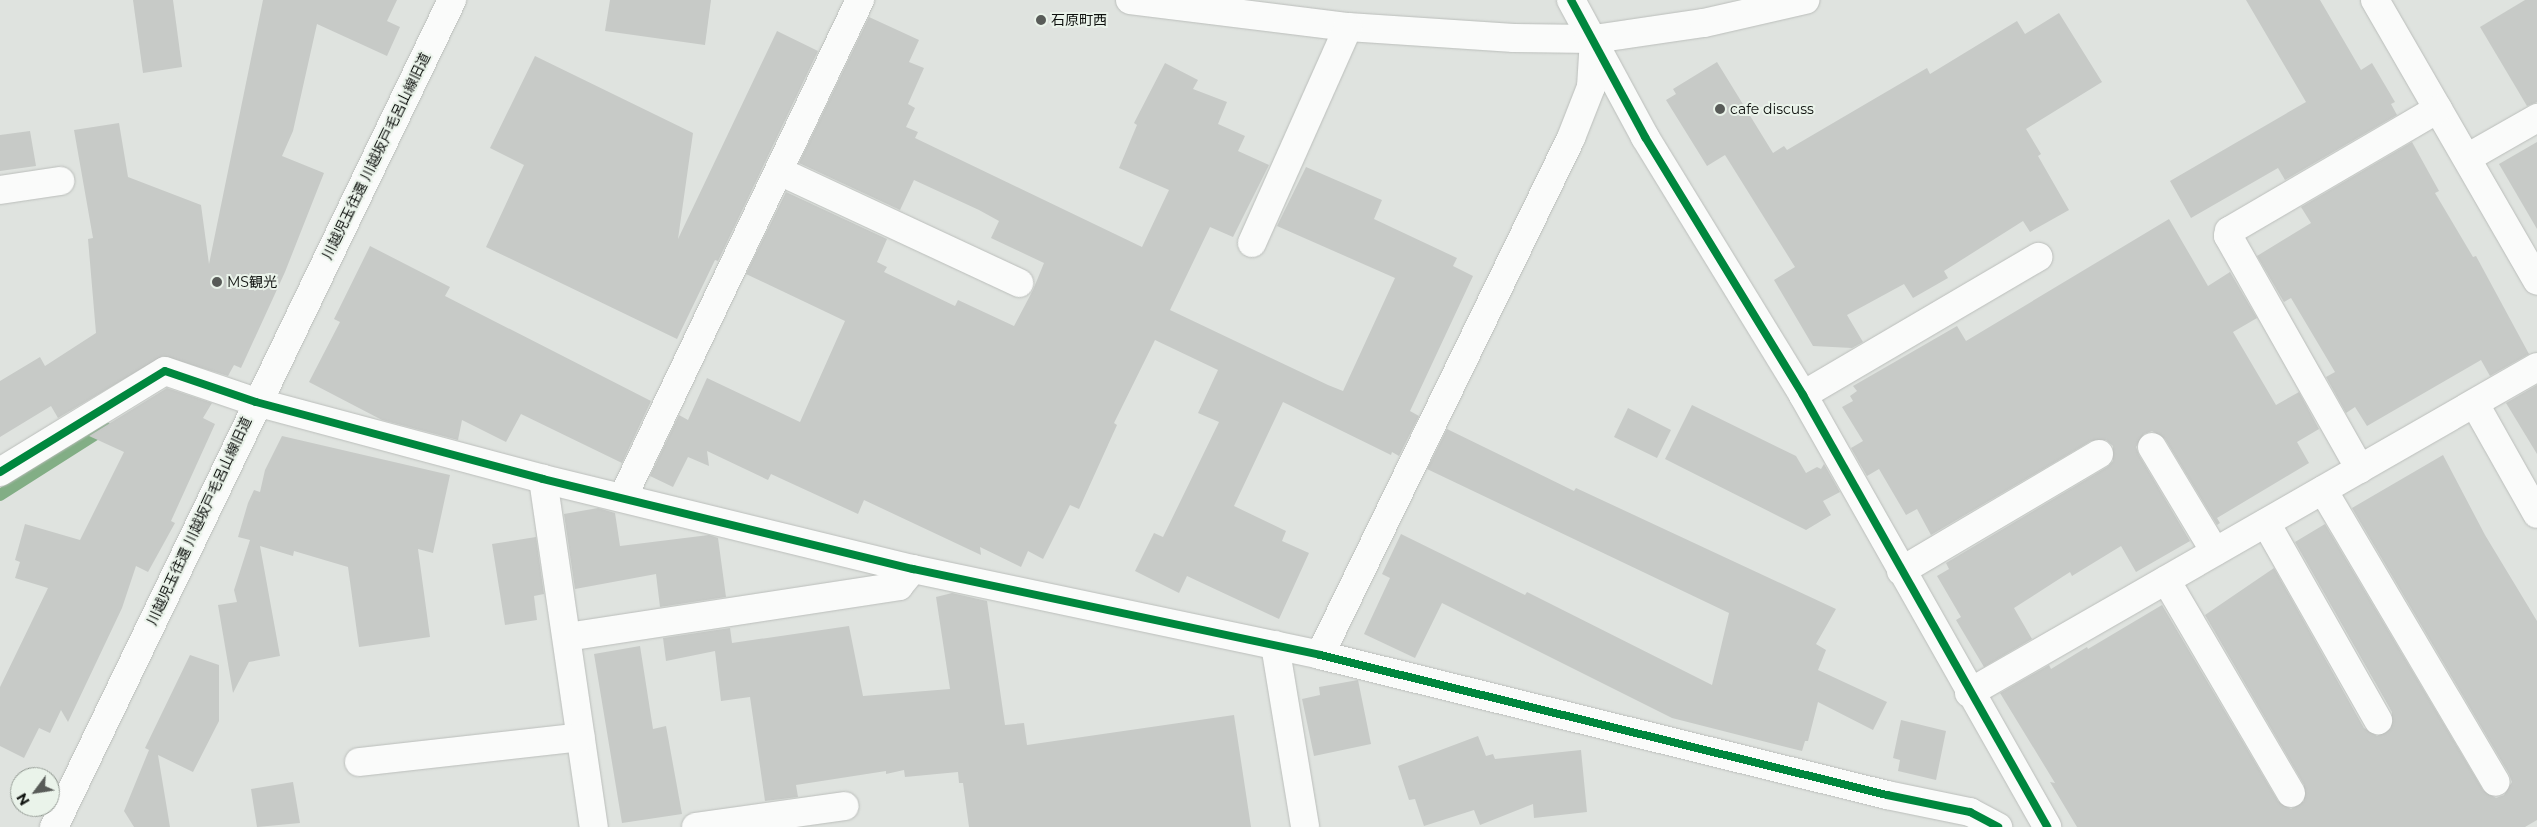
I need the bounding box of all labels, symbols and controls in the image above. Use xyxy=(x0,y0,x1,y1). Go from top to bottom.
place label: 石原町西 xyxy=(1051,12,1107,28)
marker: 石原町西 xyxy=(1035,14,1047,26)
street label: 川越児玉往還 川越坂戸毛呂山線旧道 xyxy=(319,50,433,262)
place label: cafe discuss xyxy=(1730,101,1814,117)
marker: cafe discuss xyxy=(1714,103,1726,115)
place label: MS観光 xyxy=(227,274,277,290)
marker: MS観光 xyxy=(211,276,223,288)
street label: 川越児玉往還 川越坂戸毛呂山線旧道 xyxy=(143,414,255,628)
north arrow xyxy=(10,767,60,817)
text: N xyxy=(12,790,34,809)

